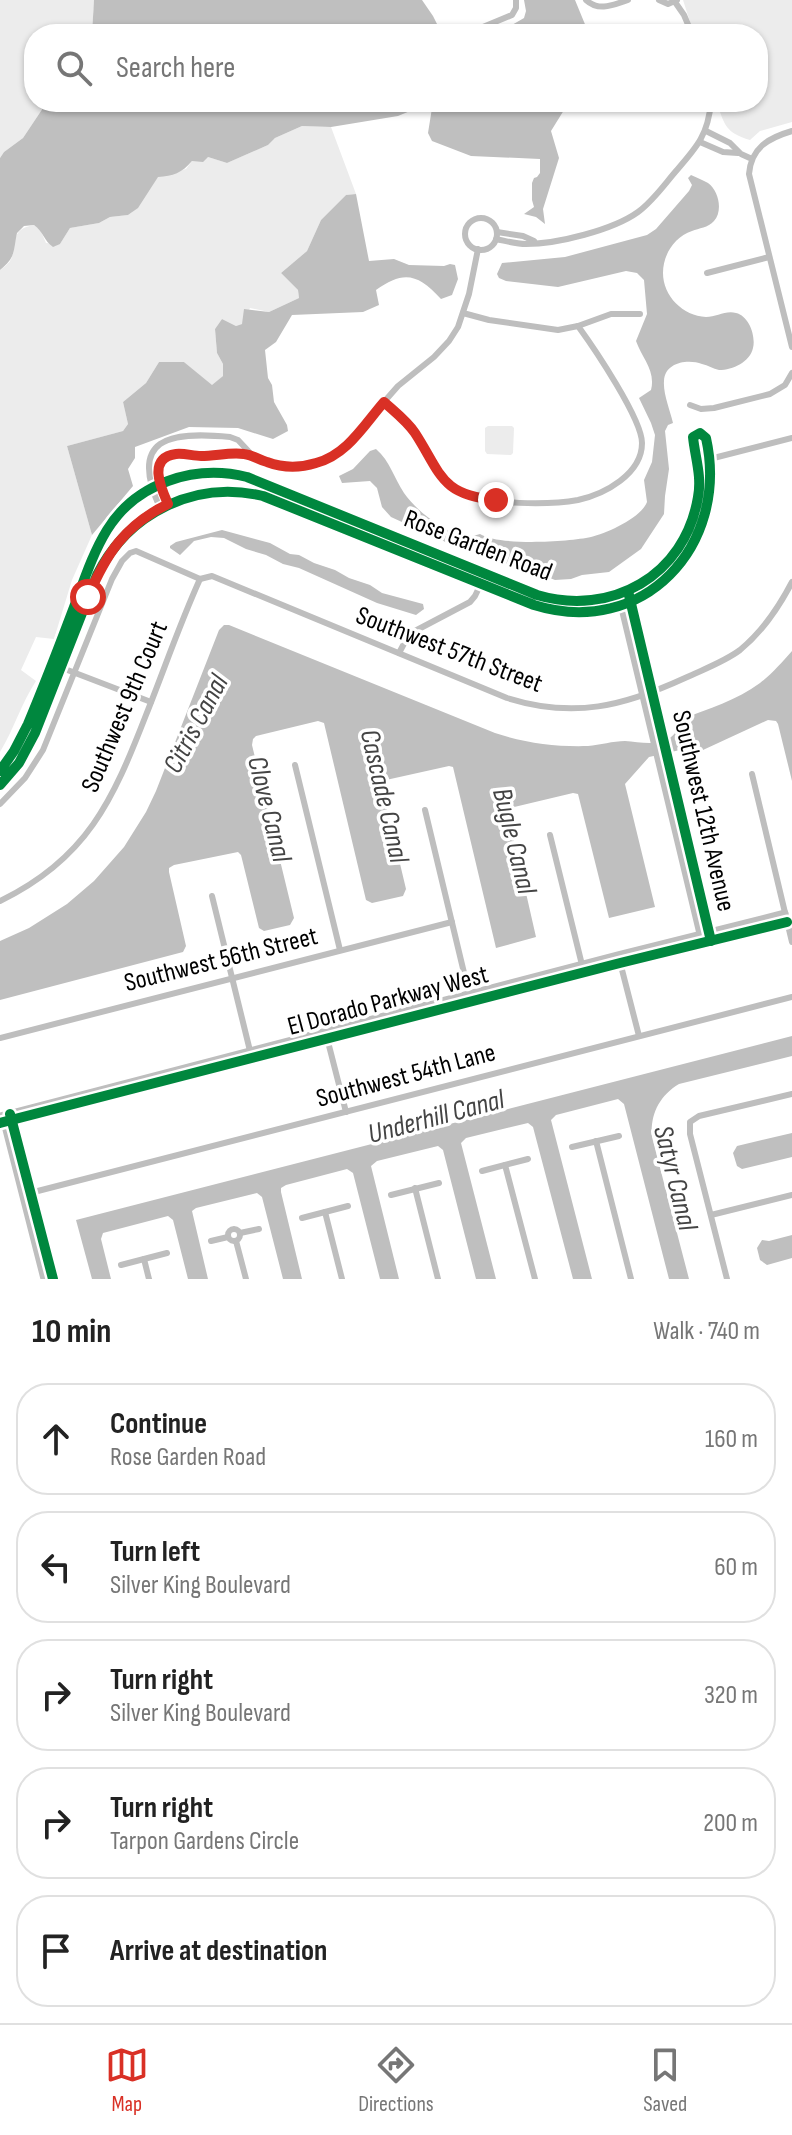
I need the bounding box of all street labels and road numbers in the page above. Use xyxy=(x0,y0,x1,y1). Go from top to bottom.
street label: Rose Garden Road xyxy=(400,504,556,588)
street label: Southwest 57th Street xyxy=(351,600,547,700)
street label: Southwest 9th Court xyxy=(75,617,175,797)
street label: Southwest 12th Avenue xyxy=(665,708,741,914)
street label: Southwest 56th Street xyxy=(121,921,321,999)
street label: El Dorado Parkway West xyxy=(284,959,492,1043)
street label: Southwest 54th Lane xyxy=(313,1037,499,1115)

